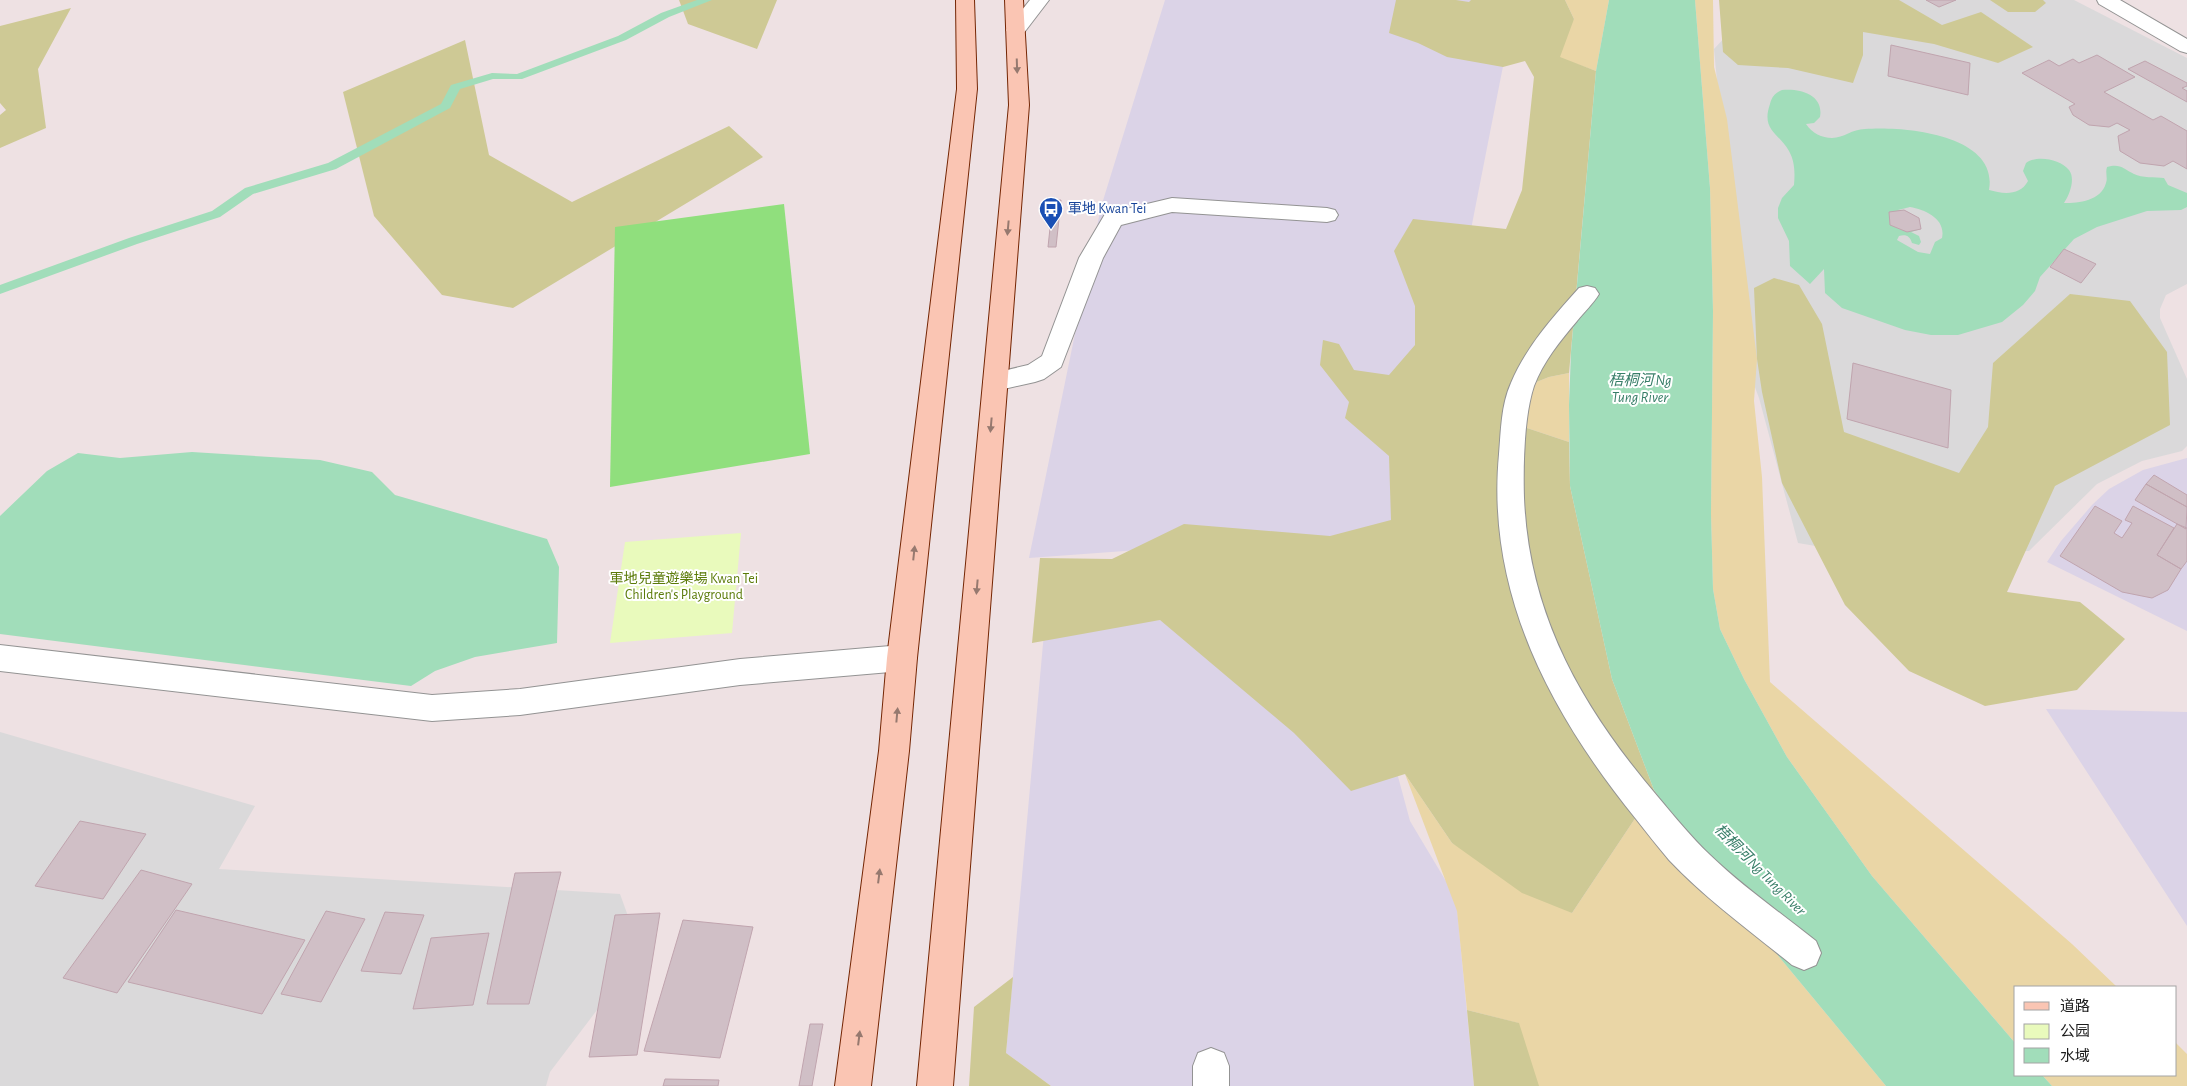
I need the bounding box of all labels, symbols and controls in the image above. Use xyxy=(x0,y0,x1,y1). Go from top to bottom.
one-way arrow xyxy=(1013,58,1021,74)
bus stop icon: 軍地 Kwan Tei xyxy=(1038,196,1064,230)
place label: 軍地 Kwan Tei xyxy=(1068,201,1146,216)
one-way arrow xyxy=(1004,220,1012,236)
water label: 梧桐河 Ng Tung River xyxy=(1608,372,1672,405)
one-way arrow xyxy=(987,417,995,433)
one-way arrow xyxy=(910,545,918,561)
park label: 軍地兒童遊樂場 Kwan Tei Children's Playground xyxy=(610,570,758,602)
one-way arrow xyxy=(973,579,981,595)
one-way arrow xyxy=(893,707,901,723)
water label: 梧桐河 Ng Tung River xyxy=(1712,821,1810,919)
one-way arrow xyxy=(875,868,883,884)
legend xyxy=(2014,986,2177,1076)
text: 道路 xyxy=(2060,998,2090,1014)
text: 公园 xyxy=(2060,1023,2090,1039)
one-way arrow xyxy=(856,1029,864,1045)
text: 水域 xyxy=(2060,1048,2090,1064)

